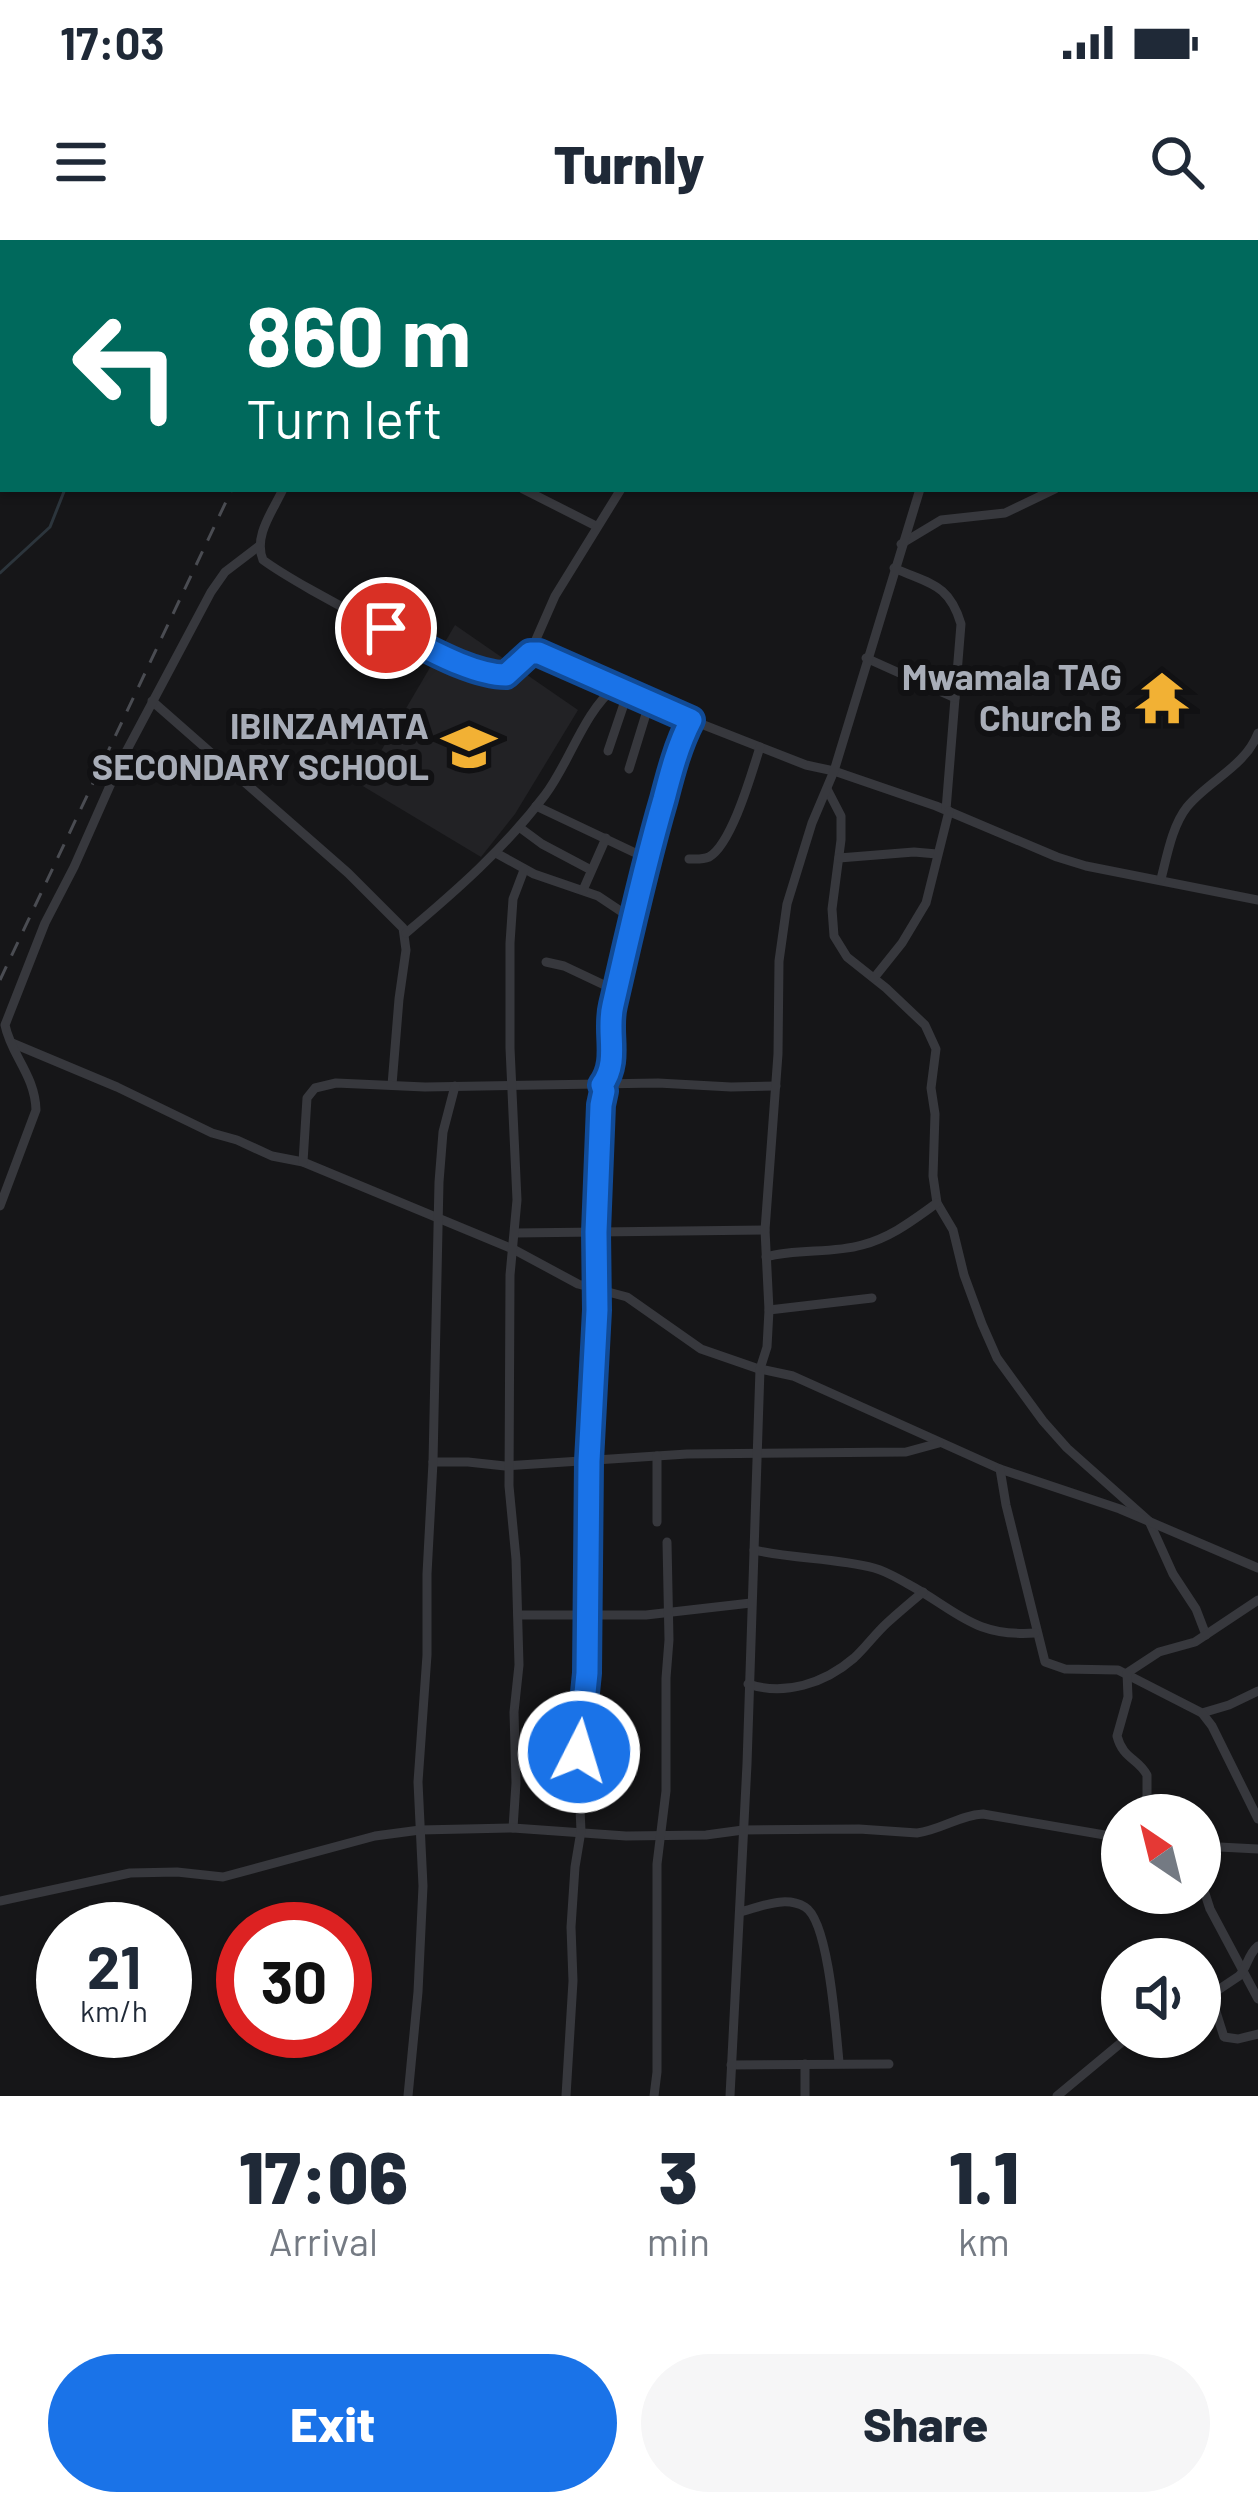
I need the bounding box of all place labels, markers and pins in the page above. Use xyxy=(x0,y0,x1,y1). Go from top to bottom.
pin xyxy=(335,577,437,679)
place label: Mwamala TAG Church B xyxy=(902,654,1122,738)
temple icon: Mwamala TAG Church B xyxy=(1133,669,1191,727)
place label: IBINZAMATA SECONDARY SCHOOL xyxy=(92,703,429,787)
school or university icon: IBINZAMATA SECONDARY SCHOOL xyxy=(440,718,498,776)

